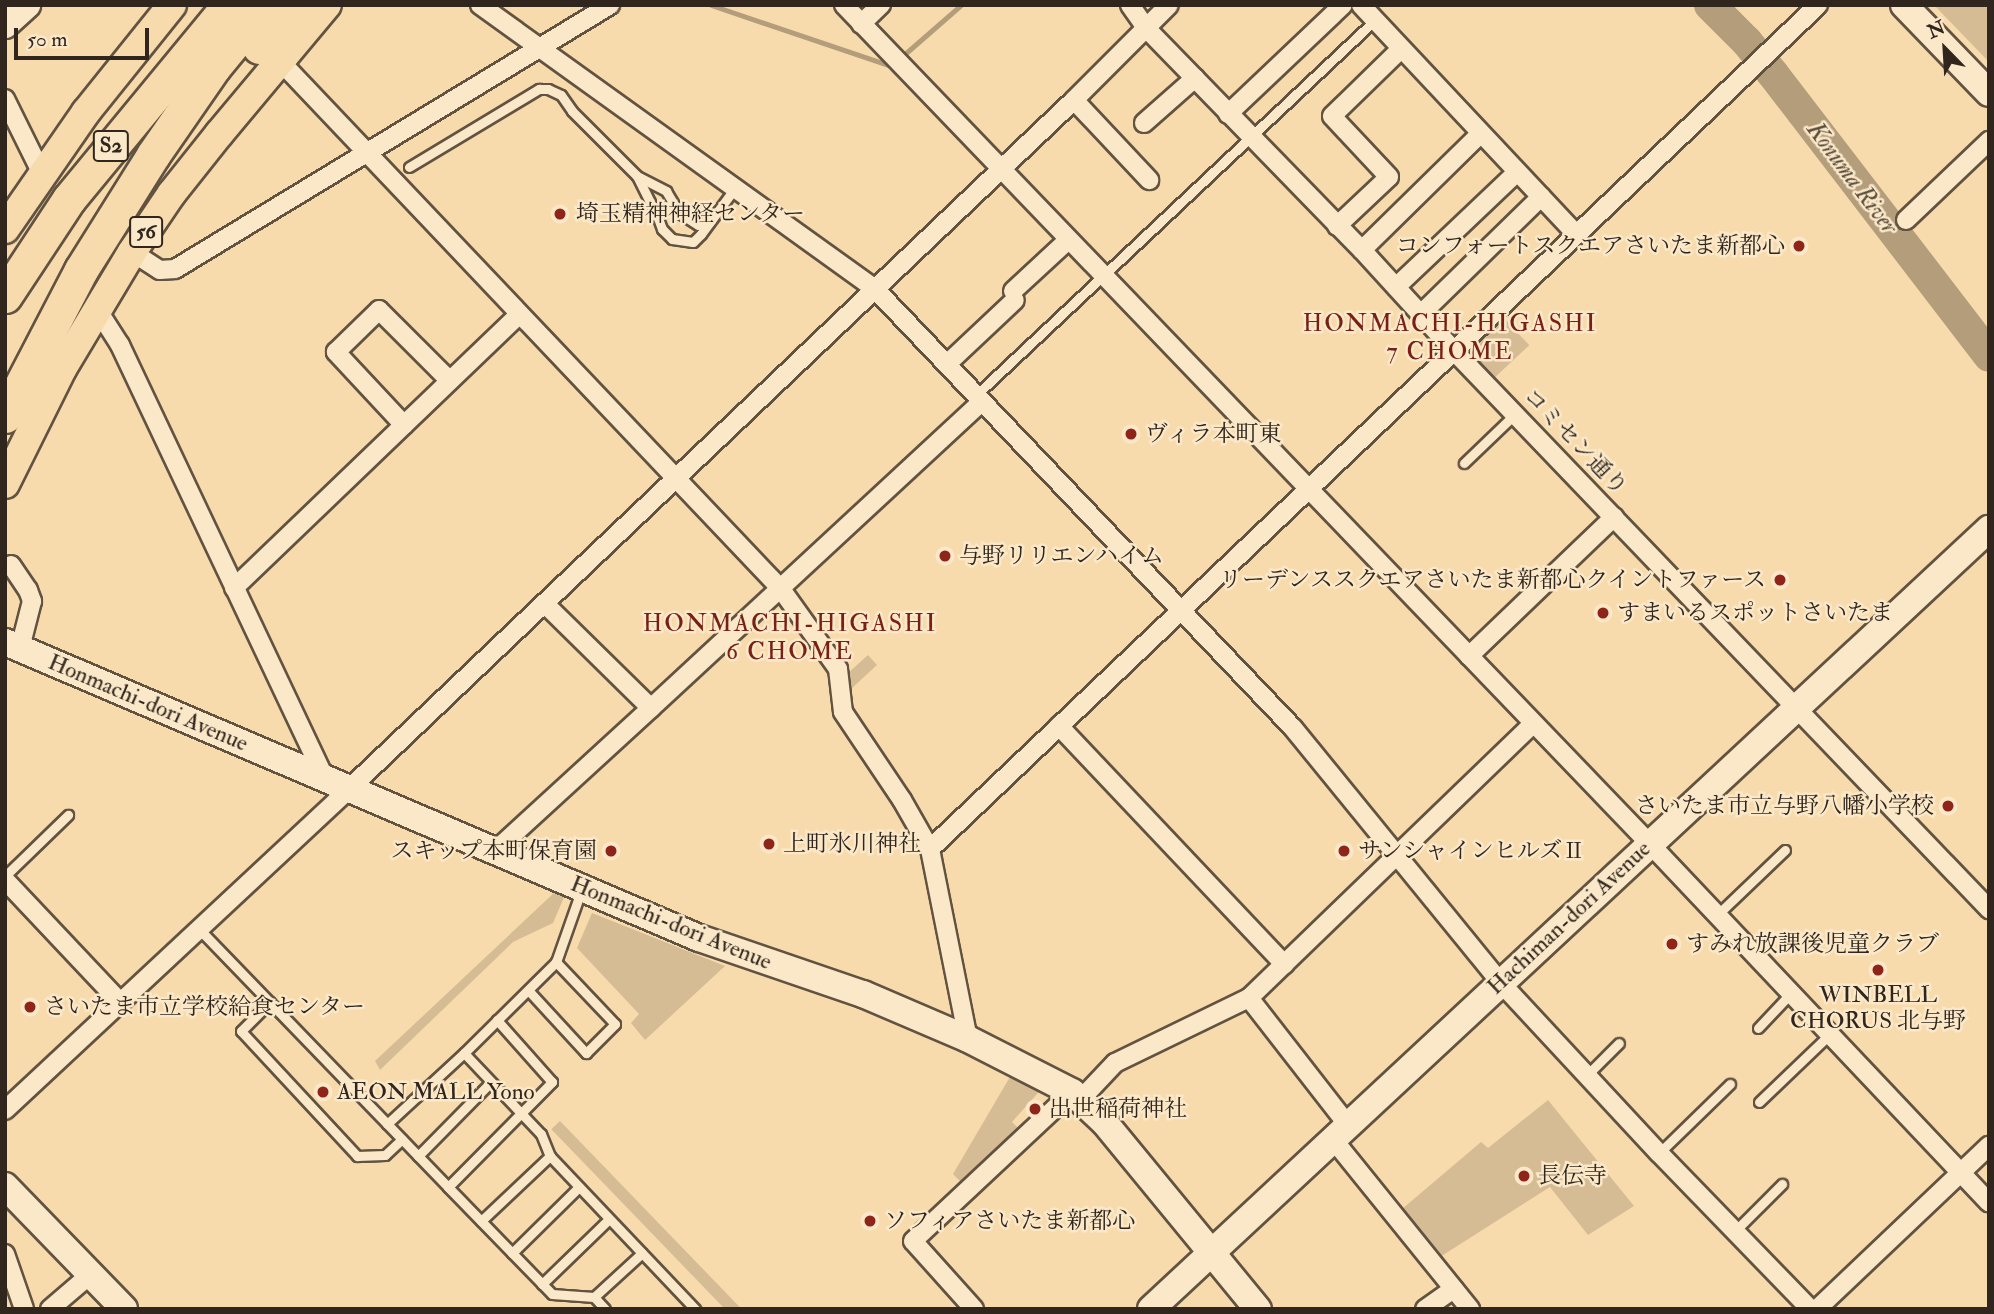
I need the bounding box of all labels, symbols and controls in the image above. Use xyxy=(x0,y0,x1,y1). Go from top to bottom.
scale bar xyxy=(18,14,152,58)
north arrow xyxy=(1910,14,1980,84)
text: N xyxy=(1924,15,1949,44)
text: 50 m xyxy=(27,26,68,53)
water label: Konuma River xyxy=(1801,116,1903,240)
road number: S2 xyxy=(92,128,130,164)
place label: 埼玉精神神経センター xyxy=(576,200,806,228)
marker: 埼玉精神神経センター xyxy=(550,204,570,224)
road number: 56 xyxy=(128,215,164,250)
place label: コンフォートスクエアさいたま新都心 xyxy=(1394,232,1785,260)
marker: コンフォートスクエアさいたま新都心 xyxy=(1791,238,1807,254)
district label: HONMACHI-HIGASHI 7 CHOME xyxy=(1305,310,1595,366)
street label: コミセン通り xyxy=(1517,383,1633,501)
place label: ヴィラ本町東 xyxy=(1145,420,1283,448)
marker: ヴィラ本町東 xyxy=(1123,426,1139,442)
place label: 与野リリエンハイム xyxy=(959,542,1166,570)
marker: 与野リリエンハイム xyxy=(937,548,953,564)
place label: リーデンススクエアさいたま新都心クイントファース xyxy=(1214,566,1766,594)
marker: リーデンススクエアさいたま新都心クイントファース xyxy=(1772,572,1788,588)
place label: すまいるスポットさいたま xyxy=(1617,599,1893,627)
marker: すまいるスポットさいたま xyxy=(1595,605,1611,621)
district label: HONMACHI-HIGASHI 6 CHOME xyxy=(645,610,935,666)
street label: Honmachi-dori Avenue xyxy=(44,648,252,758)
place label: さいたま市立与野八幡小学校 xyxy=(1635,792,1934,820)
marker: さいたま市立与野八幡小学校 xyxy=(1940,798,1956,814)
place label: 上町氷川神社 xyxy=(783,830,921,858)
street label: Hachiman-dori Avenue xyxy=(1482,835,1656,1001)
marker: 上町氷川神社 xyxy=(761,836,777,852)
place label: スキップ本町保育園 xyxy=(390,837,597,865)
place label: サンシャインヒルズⅡ xyxy=(1358,837,1588,865)
marker: スキップ本町保育園 xyxy=(603,843,619,859)
marker: サンシャインヒルズⅡ xyxy=(1336,843,1352,859)
street label: Honmachi-dori Avenue xyxy=(566,870,776,976)
place label: すみれ放課後児童クラブ xyxy=(1686,930,1939,958)
marker: すみれ放課後児童クラブ xyxy=(1664,936,1680,952)
marker: WINBELL CHORUS 北与野 xyxy=(1870,962,1886,978)
place label: WINBELL CHORUS 北与野 xyxy=(1790,981,1966,1035)
place label: さいたま市立学校給食センター xyxy=(44,993,366,1021)
marker: さいたま市立学校給食センター xyxy=(22,999,38,1015)
place label: AEON MALL Yono xyxy=(337,1078,534,1106)
marker: AEON MALL Yono xyxy=(315,1084,331,1100)
place label: 出世稲荷神社 xyxy=(1049,1095,1187,1123)
marker: 出世稲荷神社 xyxy=(1027,1101,1043,1117)
place label: 長伝寺 xyxy=(1538,1162,1607,1190)
marker: 長伝寺 xyxy=(1516,1168,1532,1184)
place label: ソフィアさいたま新都心 xyxy=(884,1207,1137,1235)
marker: ソフィアさいたま新都心 xyxy=(862,1213,878,1229)

